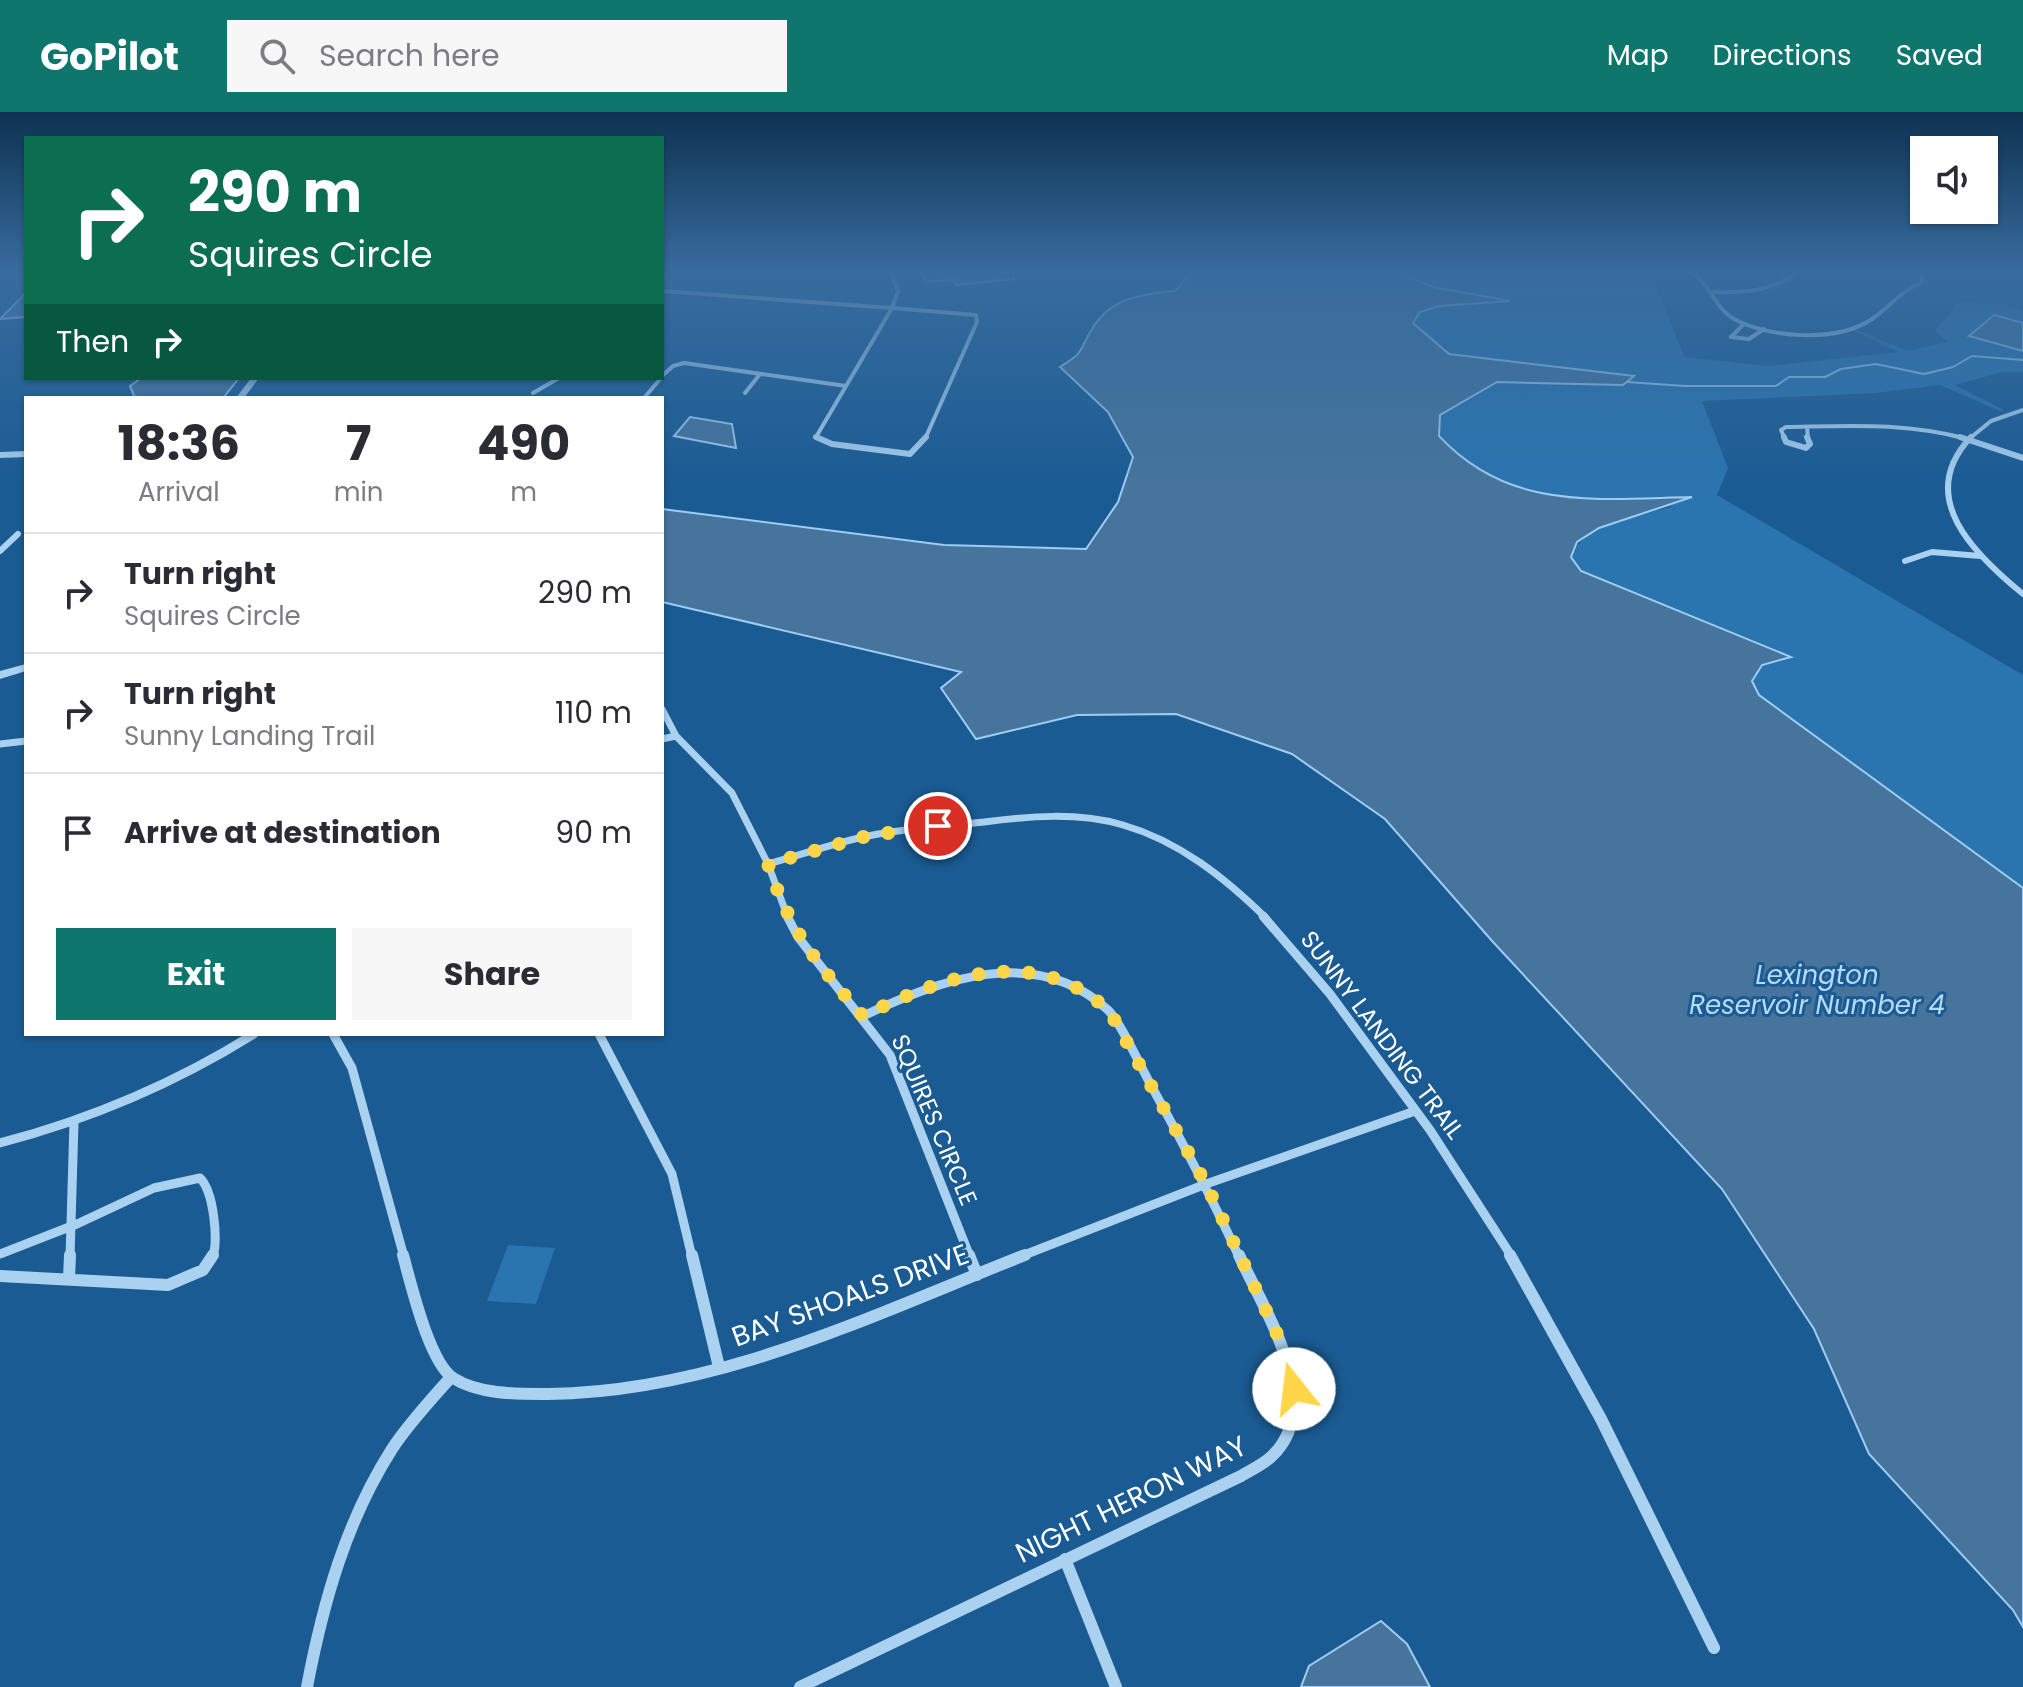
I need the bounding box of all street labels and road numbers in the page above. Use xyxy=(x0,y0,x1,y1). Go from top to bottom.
street label: SUNNY LANDING TRAIL xyxy=(1293,924,1472,1146)
street label: SQUIRES CIRCLE xyxy=(884,1029,985,1210)
street label: BAY SHOALS DRIVE xyxy=(726,1234,974,1356)
street label: NIGHT HERON WAY xyxy=(1009,1427,1253,1572)

